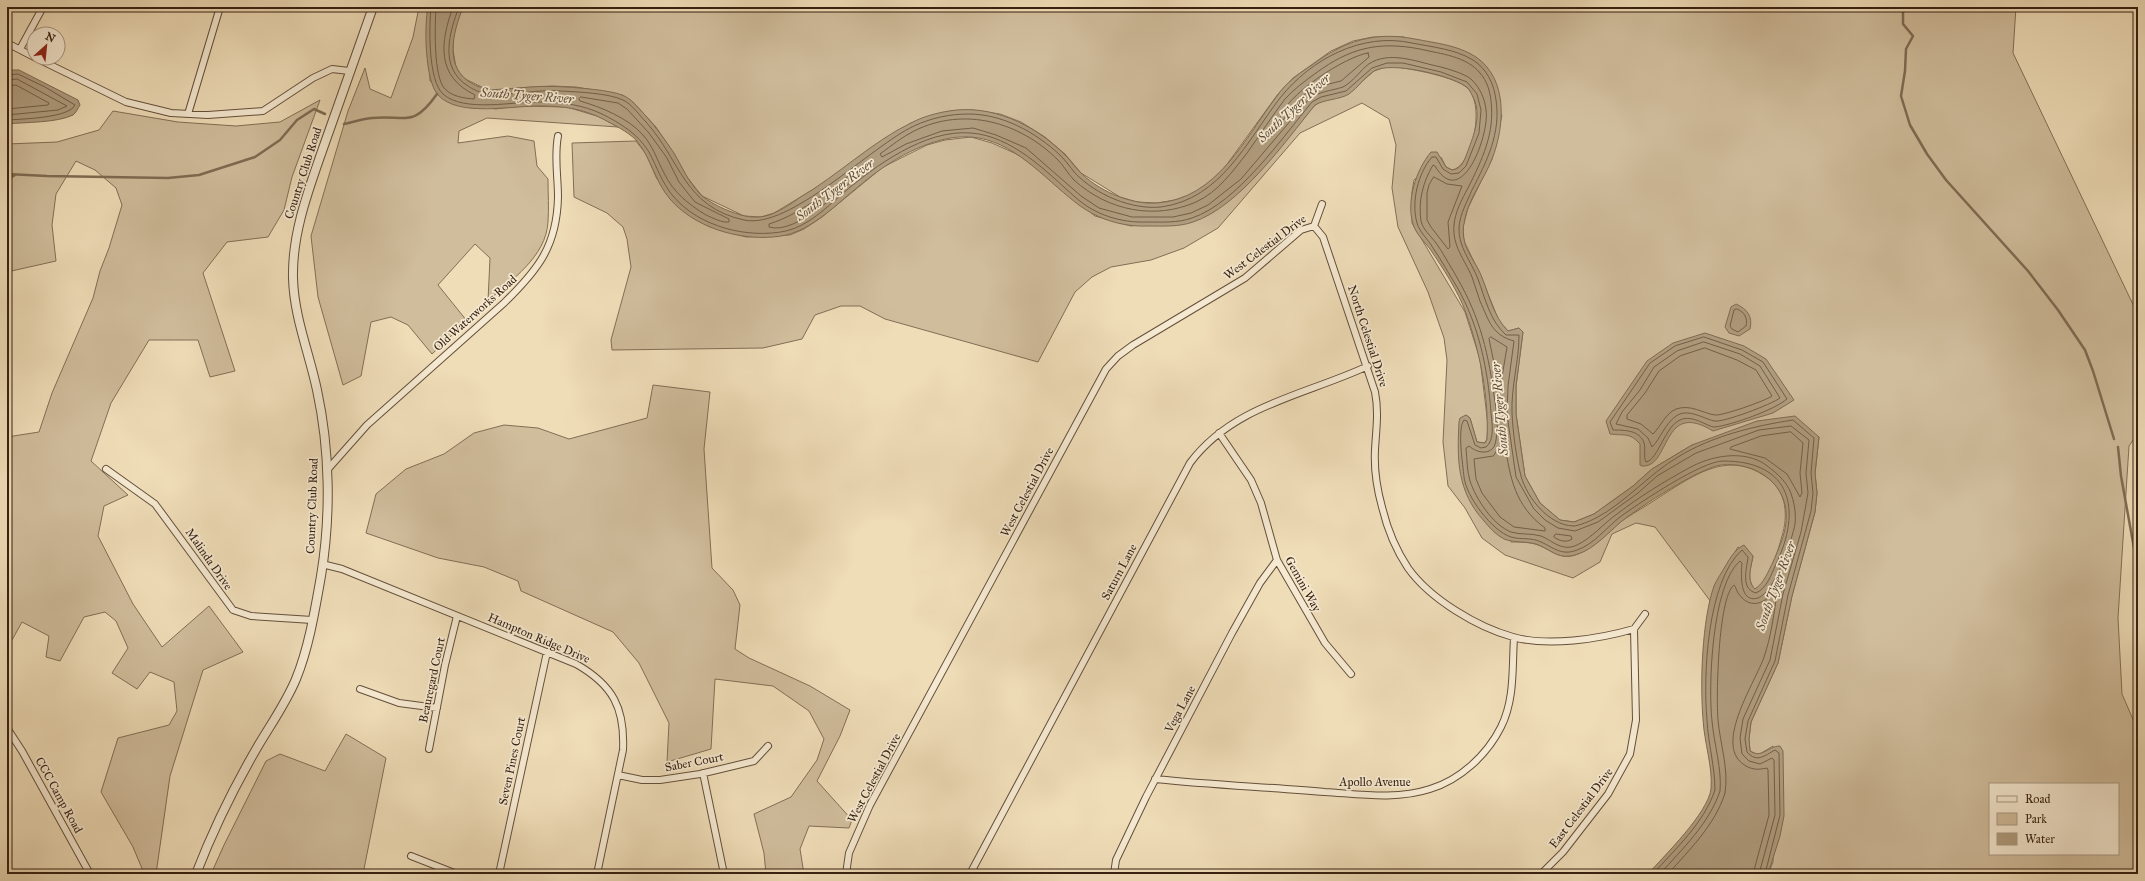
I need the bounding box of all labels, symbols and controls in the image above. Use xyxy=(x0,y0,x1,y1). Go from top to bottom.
north arrow xyxy=(26,26,66,66)
text: N xyxy=(43,30,58,46)
water label: South Tyger River xyxy=(1254,70,1334,147)
water label: South Tyger River xyxy=(479,85,575,107)
street label: Country Club Road xyxy=(282,125,324,221)
water label: South Tyger River xyxy=(792,155,878,225)
street label: West Celestial Drive xyxy=(1221,212,1309,282)
street label: Old Waterworks Road xyxy=(431,272,519,354)
street label: North Celestial Drive xyxy=(1345,283,1391,389)
water label: South Tyger River xyxy=(1488,361,1512,457)
street label: West Celestial Drive xyxy=(998,445,1056,539)
street label: Country Club Road xyxy=(303,458,321,554)
street label: Malinda Drive xyxy=(183,526,235,592)
water label: South Tyger River xyxy=(1752,539,1800,634)
street label: Saturn Lane xyxy=(1098,542,1140,602)
street label: Gemini Way xyxy=(1282,554,1324,614)
street label: Hampton Ridge Drive xyxy=(485,610,592,667)
street label: Beauregard Court xyxy=(416,635,449,724)
street label: Vega Lane xyxy=(1161,683,1199,736)
street label: Seven Pines Court xyxy=(496,715,528,806)
street label: West Celestial Drive xyxy=(845,731,903,825)
street label: Saber Court xyxy=(664,749,725,775)
street label: CCC Camp Road xyxy=(32,755,86,835)
street label: East Celestial Drive xyxy=(1546,765,1616,851)
street label: Apollo Avenue xyxy=(1338,775,1411,789)
legend xyxy=(1989,783,2119,855)
text: Road xyxy=(2025,792,2051,806)
text: Park xyxy=(2025,812,2047,826)
text: Water xyxy=(2025,832,2055,846)

